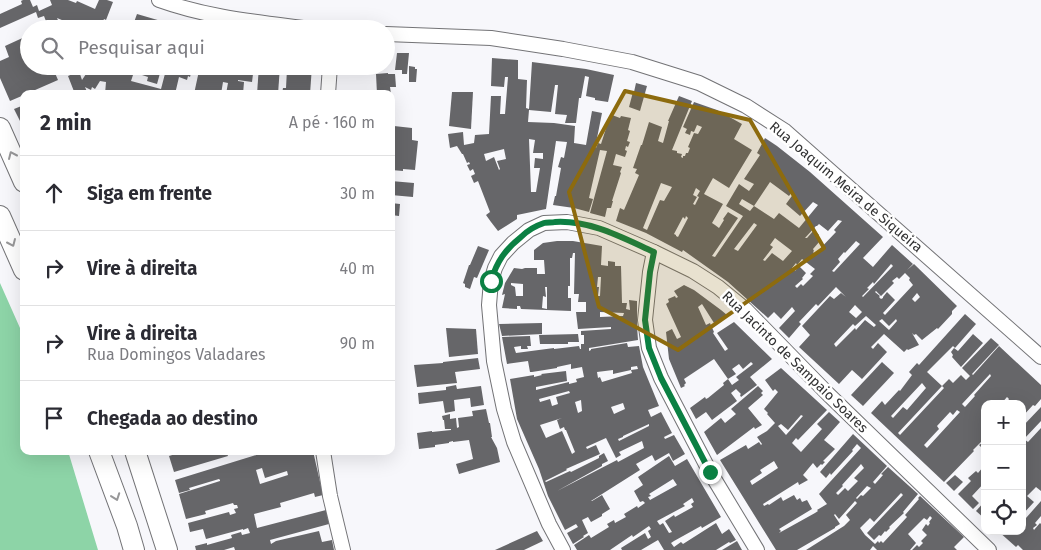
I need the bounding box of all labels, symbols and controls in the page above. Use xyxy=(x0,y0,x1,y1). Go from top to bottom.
search box xyxy=(20,20,395,75)
icon: search xyxy=(38,34,66,62)
text: Pesquisar aqui xyxy=(78,36,205,59)
text: 2 min xyxy=(40,110,92,136)
text: A pé · 160 m xyxy=(289,113,375,132)
street label: Rua Joaquim Meira de Siqueira xyxy=(766,118,926,256)
one-way arrow xyxy=(7,151,18,160)
icon: ahead xyxy=(40,179,68,207)
text: Siga em frente xyxy=(87,182,212,205)
text: 30 m xyxy=(340,184,375,203)
one-way arrow xyxy=(5,238,16,247)
icon: right xyxy=(40,254,68,282)
text: Vire à direita xyxy=(87,257,197,280)
text: 40 m xyxy=(340,259,375,278)
route start xyxy=(480,270,503,293)
street label: Rua Jacinto de Sampaio Soares xyxy=(718,288,872,437)
text: Vire à direita xyxy=(87,322,197,345)
icon: right xyxy=(40,329,68,357)
text: 90 m xyxy=(340,334,375,353)
text: Rua Domingos Valadares xyxy=(87,345,266,364)
map controls xyxy=(981,400,1026,535)
button: + xyxy=(981,400,1026,445)
icon: arrive xyxy=(40,404,68,432)
text: Chegada ao destino xyxy=(87,407,258,430)
button: − xyxy=(981,445,1026,490)
route end xyxy=(699,461,722,484)
button: locate xyxy=(981,490,1026,535)
one-way arrow xyxy=(110,492,120,501)

